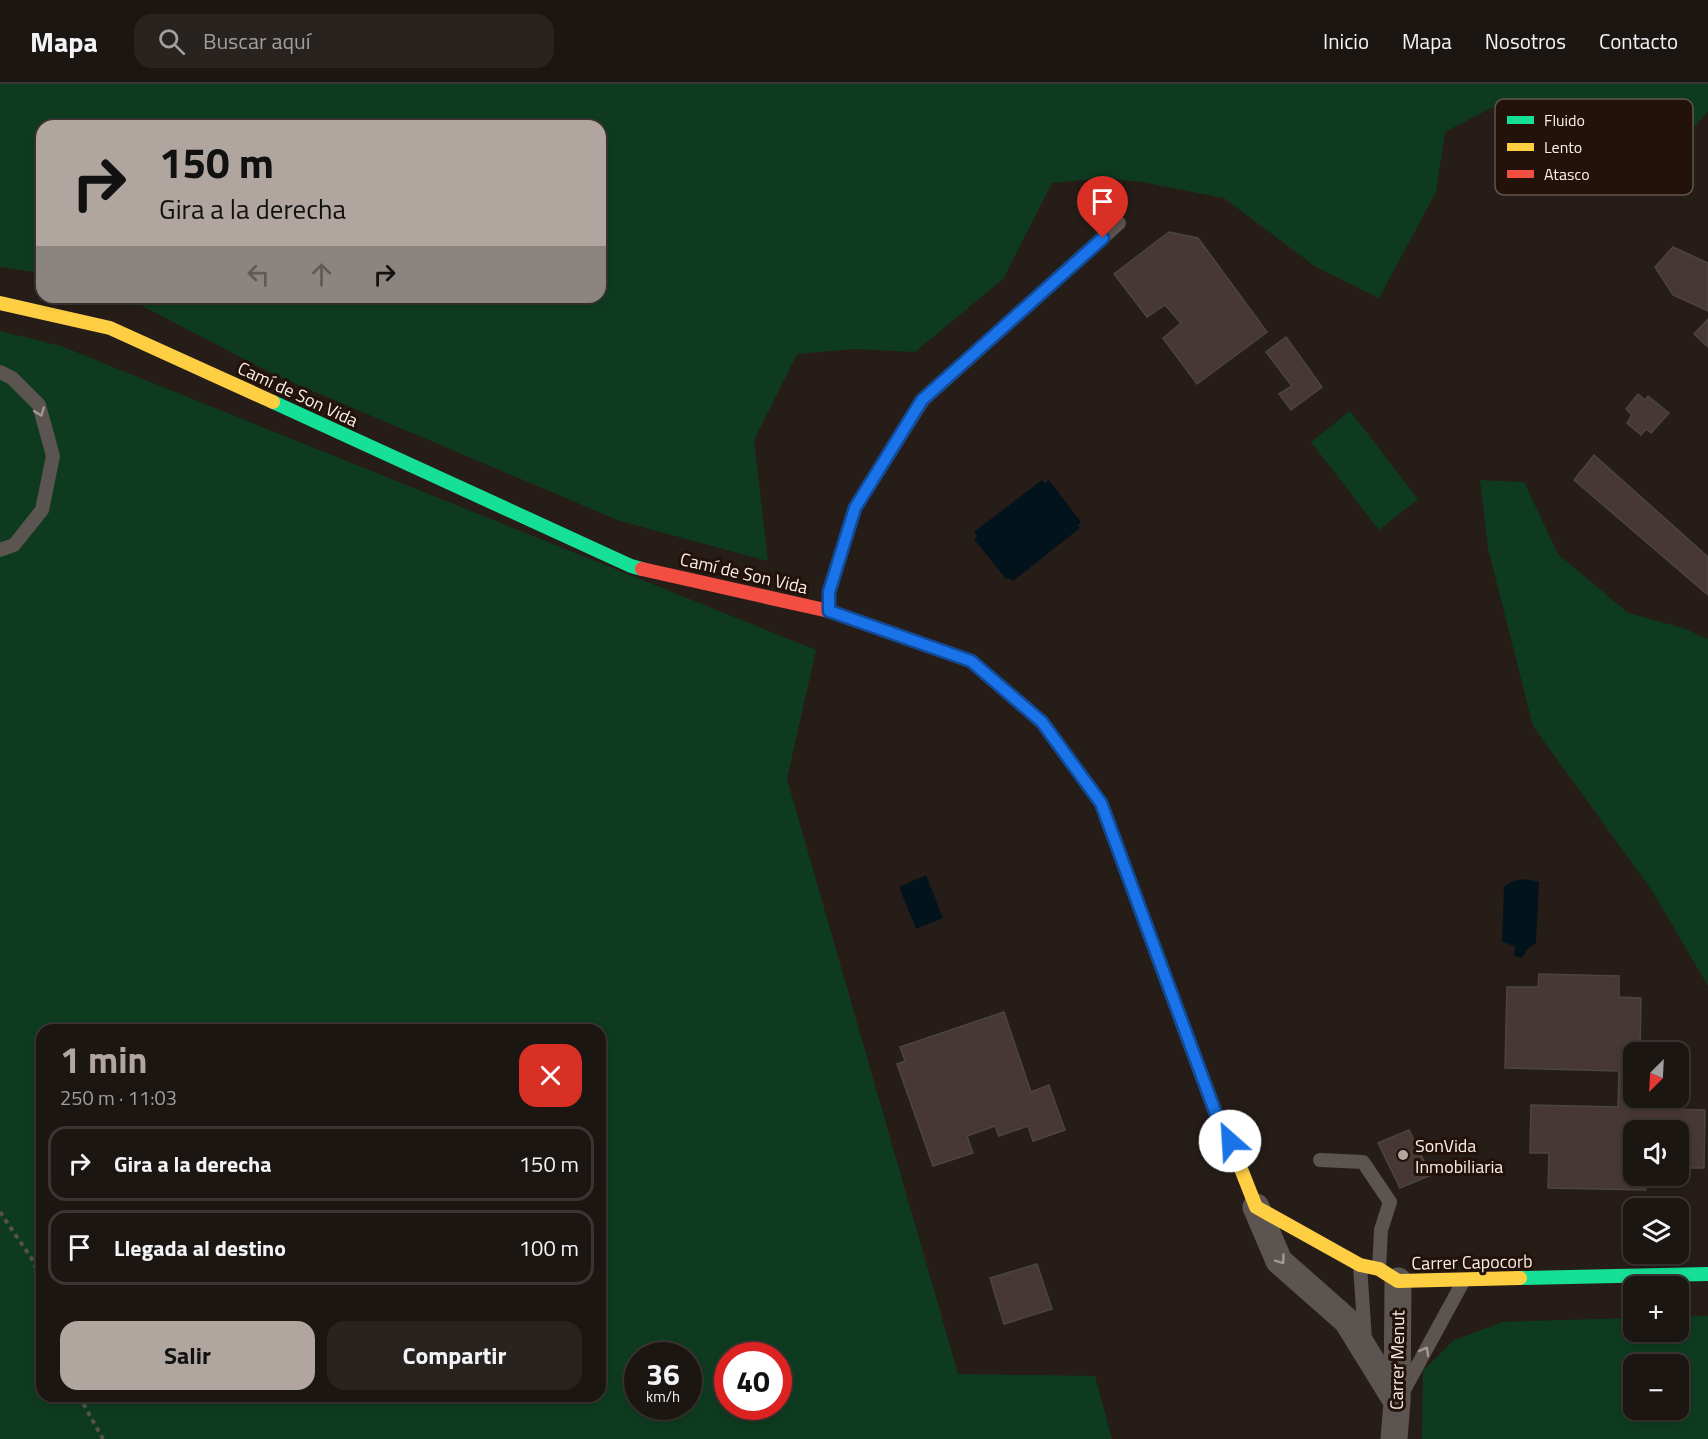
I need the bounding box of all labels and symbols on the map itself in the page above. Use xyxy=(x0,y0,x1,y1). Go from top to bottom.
legend xyxy=(1495,99,1693,195)
text: Fluido xyxy=(1544,108,1585,132)
text: Lento xyxy=(1544,135,1582,159)
text: Atasco xyxy=(1544,162,1590,186)
pin xyxy=(1077,176,1128,238)
street label: Camí de Son Vida xyxy=(233,354,363,434)
one-way arrow xyxy=(33,406,46,417)
street label: Camí de Son Vida xyxy=(678,545,810,601)
north arrow xyxy=(1623,1042,1689,1108)
position arrow xyxy=(1198,1109,1262,1173)
place label: SonVida Inmobiliaria xyxy=(1415,1132,1503,1180)
marker: SonVida Inmobiliaria xyxy=(1396,1148,1410,1162)
street label: Carrer Capocorb xyxy=(1411,1247,1533,1277)
one-way arrow xyxy=(1274,1253,1285,1264)
street label: Carrer Menut xyxy=(1383,1309,1411,1410)
speed limit sign: 40 xyxy=(714,1342,792,1420)
one-way arrow xyxy=(1418,1346,1429,1357)

